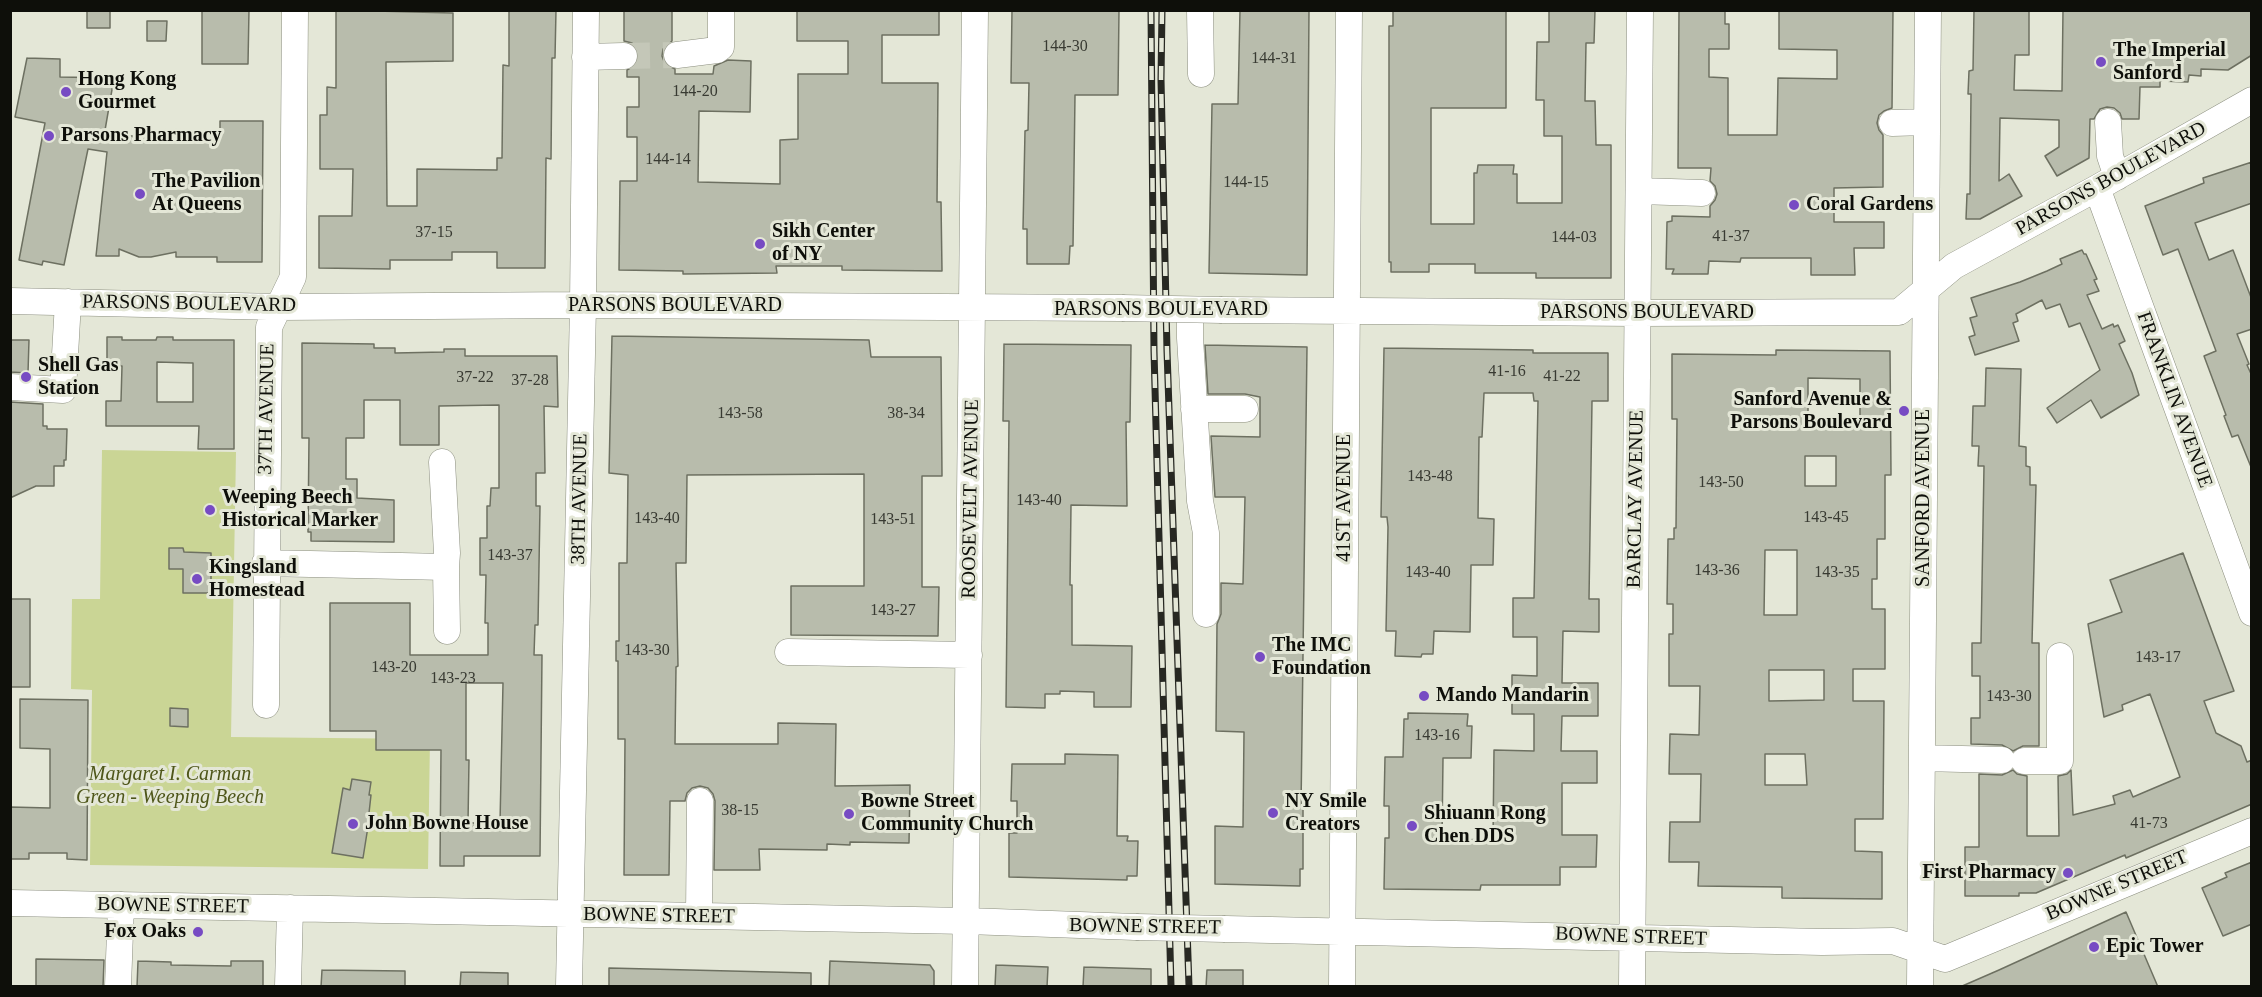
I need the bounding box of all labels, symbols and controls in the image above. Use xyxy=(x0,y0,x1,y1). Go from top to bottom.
house number: 144-30 xyxy=(1040,37,1090,57)
place label: The Imperial Sanford xyxy=(2113,39,2238,86)
house number: 144-31 xyxy=(1249,49,1299,69)
marker: The Imperial Sanford xyxy=(2094,55,2108,69)
place label: Hong Kong Gourmet xyxy=(78,68,186,115)
house number: 144-20 xyxy=(670,82,720,102)
marker: Hong Kong Gourmet xyxy=(59,85,73,99)
street label: PARSONS BOULEVARD xyxy=(2014,118,2208,240)
place label: Parsons Pharmacy xyxy=(61,124,243,148)
marker: Parsons Pharmacy xyxy=(42,129,56,143)
house number: 144-14 xyxy=(643,150,693,170)
place label: The Pavilion At Queens xyxy=(152,170,273,217)
house number: 144-15 xyxy=(1221,173,1271,193)
marker: The Pavilion At Queens xyxy=(133,187,147,201)
place label: Coral Gardens xyxy=(1806,193,1944,217)
marker: Coral Gardens xyxy=(1787,198,1801,212)
place label: Sikh Center of NY xyxy=(772,220,886,267)
house number: 37-15 xyxy=(413,223,455,243)
house number: 41-37 xyxy=(1710,227,1752,247)
house number: 144-03 xyxy=(1549,228,1599,248)
marker: Sikh Center of NY xyxy=(753,237,767,251)
street label: PARSONS BOULEVARD xyxy=(85,290,293,318)
street label: PARSONS BOULEVARD xyxy=(571,294,779,318)
street label: PARSONS BOULEVARD xyxy=(1057,298,1265,322)
street label: PARSONS BOULEVARD xyxy=(1543,301,1751,325)
street label: FRANKLIN AVENUE xyxy=(2133,314,2215,486)
street label: 37TH AVENUE xyxy=(254,344,280,474)
place label: Shell Gas Station xyxy=(38,354,128,401)
house number: 41-16 xyxy=(1486,362,1528,382)
house number: 41-22 xyxy=(1541,367,1583,387)
house number: 37-22 xyxy=(454,368,496,388)
marker: Shell Gas Station xyxy=(19,370,33,384)
house number: 37-28 xyxy=(509,371,551,391)
place label: Sanford Avenue & Parsons Boulevard xyxy=(1709,388,1892,435)
house number: 143-58 xyxy=(715,404,765,424)
house number: 38-34 xyxy=(885,404,927,424)
street label: ROOSEVELT AVENUE xyxy=(957,404,985,594)
marker: Sanford Avenue & Parsons Boulevard xyxy=(1897,404,1911,418)
street label: SANFORD AVENUE xyxy=(1912,413,1936,583)
street label: BARCLAY AVENUE xyxy=(1623,417,1649,581)
street label: 38TH AVENUE xyxy=(567,434,593,564)
street label: 41ST AVENUE xyxy=(1333,435,1357,561)
house number: 143-48 xyxy=(1405,467,1455,487)
house number: 143-50 xyxy=(1696,473,1746,493)
place label: Weeping Beech Historical Marker xyxy=(222,486,390,533)
house number: 143-40 xyxy=(1014,491,1064,511)
marker: Weeping Beech Historical Marker xyxy=(203,503,217,517)
house number: 143-45 xyxy=(1801,508,1851,528)
house number: 143-40 xyxy=(632,509,682,529)
house number: 143-51 xyxy=(868,510,918,530)
house number: 143-37 xyxy=(485,546,535,566)
place label: Kingsland Homestead xyxy=(209,556,321,603)
house number: 143-36 xyxy=(1692,561,1742,581)
house number: 143-40 xyxy=(1403,563,1453,583)
house number: 143-35 xyxy=(1812,563,1862,583)
marker: Kingsland Homestead xyxy=(190,572,204,586)
house number: 143-27 xyxy=(868,601,918,621)
place label: The IMC Foundation xyxy=(1272,634,1385,681)
house number: 143-30 xyxy=(622,641,672,661)
house number: 143-17 xyxy=(2133,648,2183,668)
marker: The IMC Foundation xyxy=(1253,650,1267,664)
house number: 143-20 xyxy=(369,658,419,678)
house number: 143-23 xyxy=(428,669,478,689)
place label: Mando Mandarin xyxy=(1436,684,1602,708)
house number: 143-30 xyxy=(1984,687,2034,707)
marker: Mando Mandarin xyxy=(1417,689,1431,703)
house number: 143-16 xyxy=(1412,726,1462,746)
park label: Margaret I. Carman Green - Weeping Beech xyxy=(63,763,277,810)
place label: Bowne Street Community Church xyxy=(861,790,1052,837)
place label: NY Smile Creators xyxy=(1285,790,1372,837)
house number: 38-15 xyxy=(719,801,761,821)
place label: Shiuann Rong Chen DDS xyxy=(1424,802,1561,849)
marker: NY Smile Creators xyxy=(1266,806,1280,820)
marker: Bowne Street Community Church xyxy=(842,807,856,821)
place label: John Bowne House xyxy=(365,812,553,836)
house number: 41-73 xyxy=(2128,814,2170,834)
marker: John Bowne House xyxy=(346,817,360,831)
marker: Shiuann Rong Chen DDS xyxy=(1405,819,1419,833)
street label: BOWNE STREET xyxy=(2044,846,2190,926)
place label: First Pharmacy xyxy=(1908,861,2056,885)
marker: First Pharmacy xyxy=(2061,866,2075,880)
street label: BOWNE STREET xyxy=(99,893,247,919)
street label: BOWNE STREET xyxy=(585,903,733,929)
street label: BOWNE STREET xyxy=(1071,914,1219,940)
place label: Fox Oaks xyxy=(98,920,186,944)
street label: BOWNE STREET xyxy=(1557,922,1705,952)
marker: Fox Oaks xyxy=(191,925,205,939)
place label: Epic Tower xyxy=(2106,935,2213,959)
marker: Epic Tower xyxy=(2087,940,2101,954)

